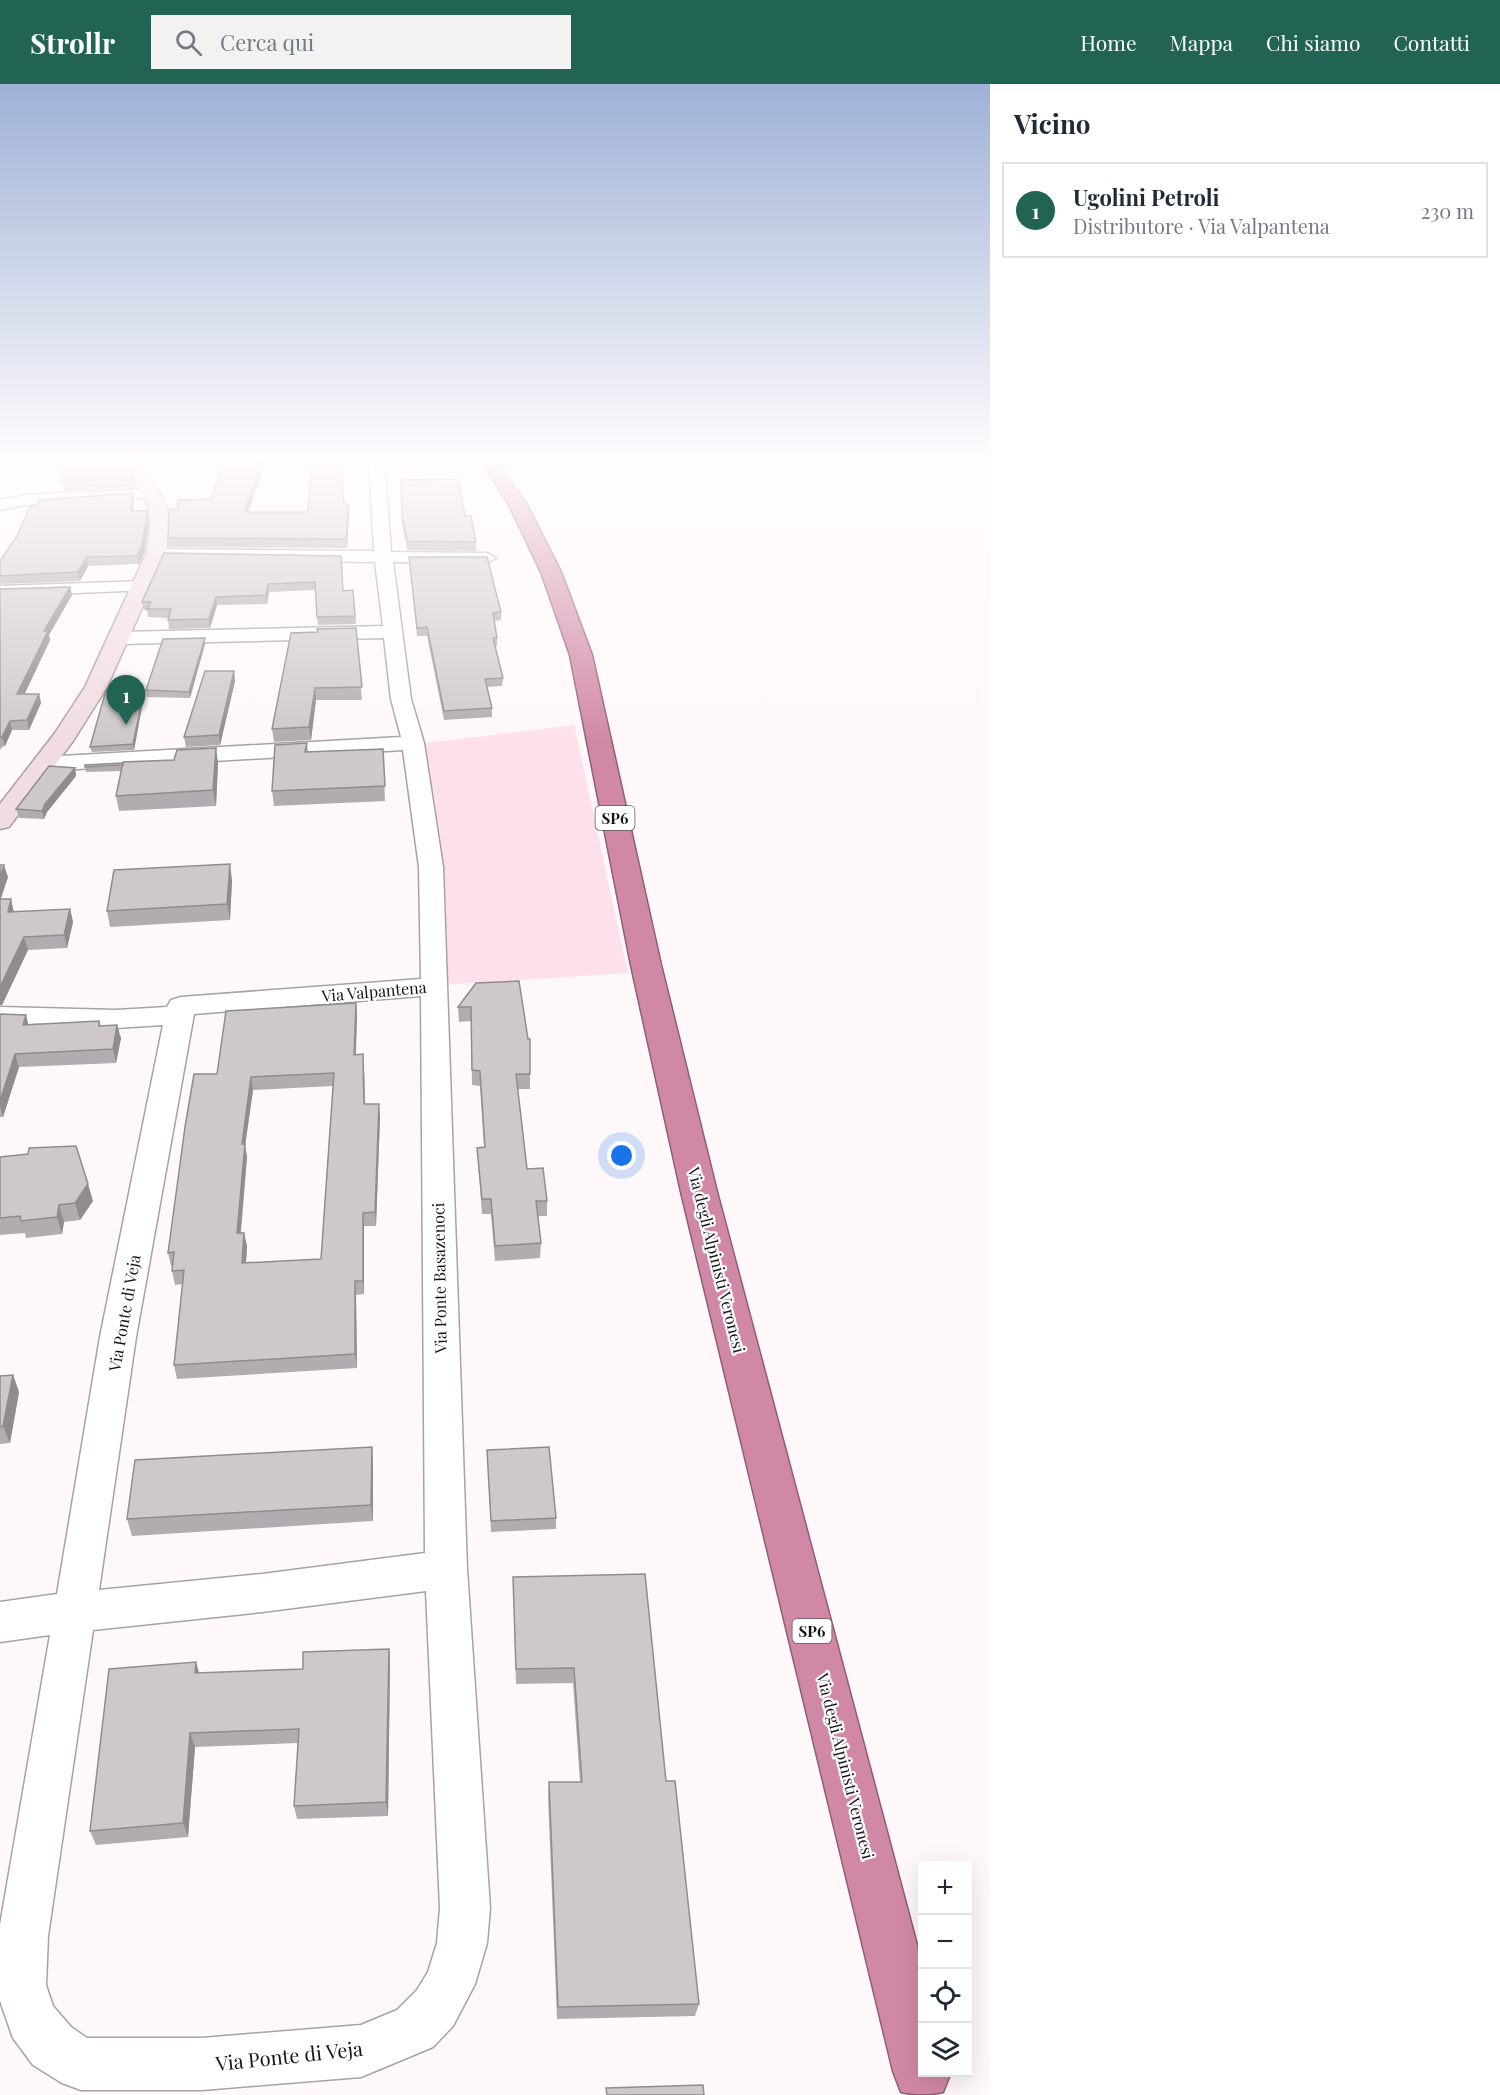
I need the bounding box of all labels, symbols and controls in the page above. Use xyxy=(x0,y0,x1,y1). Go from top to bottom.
search box xyxy=(151,15,571,69)
text: Strollr xyxy=(30,24,115,61)
icon: search xyxy=(172,26,205,59)
text: Cerca qui xyxy=(220,27,314,57)
text: Home xyxy=(1080,28,1137,56)
text: Mappa xyxy=(1170,28,1233,56)
text: Chi siamo xyxy=(1266,28,1360,56)
text: Contatti xyxy=(1393,28,1470,56)
text: Vicino xyxy=(1014,106,1091,141)
text: Ugolini Petroli xyxy=(1073,182,1220,212)
text: 1 xyxy=(1032,197,1039,224)
text: 230 m xyxy=(1421,197,1474,224)
text: Distributore · Via Valpantena xyxy=(1073,212,1330,239)
pin: 1 xyxy=(106,676,146,725)
road number: SP6 xyxy=(596,806,634,830)
street label: Via Valpantena xyxy=(320,976,427,1006)
your location xyxy=(607,1141,636,1170)
street label: Via degli Alpinisti Veronesi xyxy=(683,1164,750,1355)
street label: Via Ponte Basazenoci xyxy=(427,1202,451,1355)
street label: Via Ponte di Veja xyxy=(103,1253,145,1374)
road number: SP6 xyxy=(792,1619,832,1643)
street label: Via degli Alpinisti Veronesi xyxy=(812,1670,879,1861)
map controls xyxy=(918,1861,972,2077)
button: + xyxy=(918,1861,972,1915)
button: − xyxy=(918,1915,972,1969)
button: locate xyxy=(918,1969,972,2023)
button: layers xyxy=(918,2023,972,2077)
street label: Via Ponte di Veja xyxy=(213,2034,364,2076)

